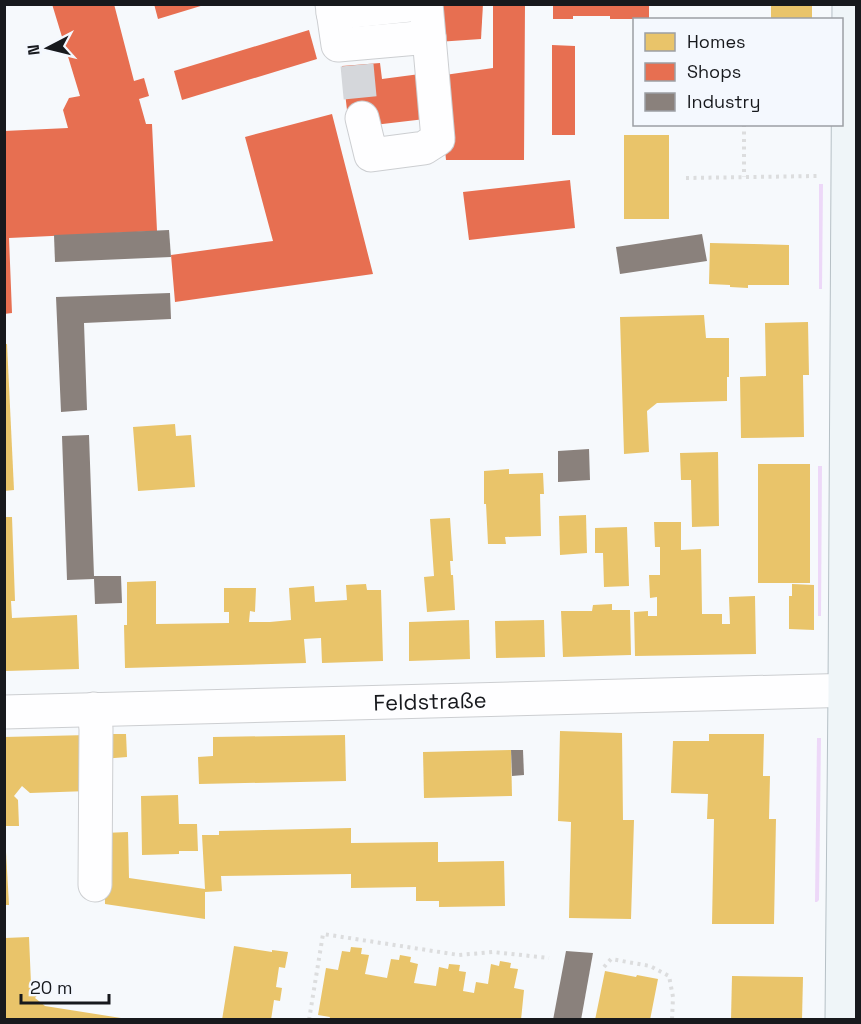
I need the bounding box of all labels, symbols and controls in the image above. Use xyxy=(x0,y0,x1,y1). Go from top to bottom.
north arrow xyxy=(18,18,78,78)
legend xyxy=(633,18,843,126)
text: Homes xyxy=(687,30,746,53)
text: N xyxy=(23,43,45,56)
text: Shops xyxy=(687,60,741,83)
text: Industry xyxy=(687,90,760,113)
street label: Feldstraße xyxy=(373,686,487,716)
scale bar xyxy=(21,967,110,1005)
text: 20 m xyxy=(30,976,73,999)

